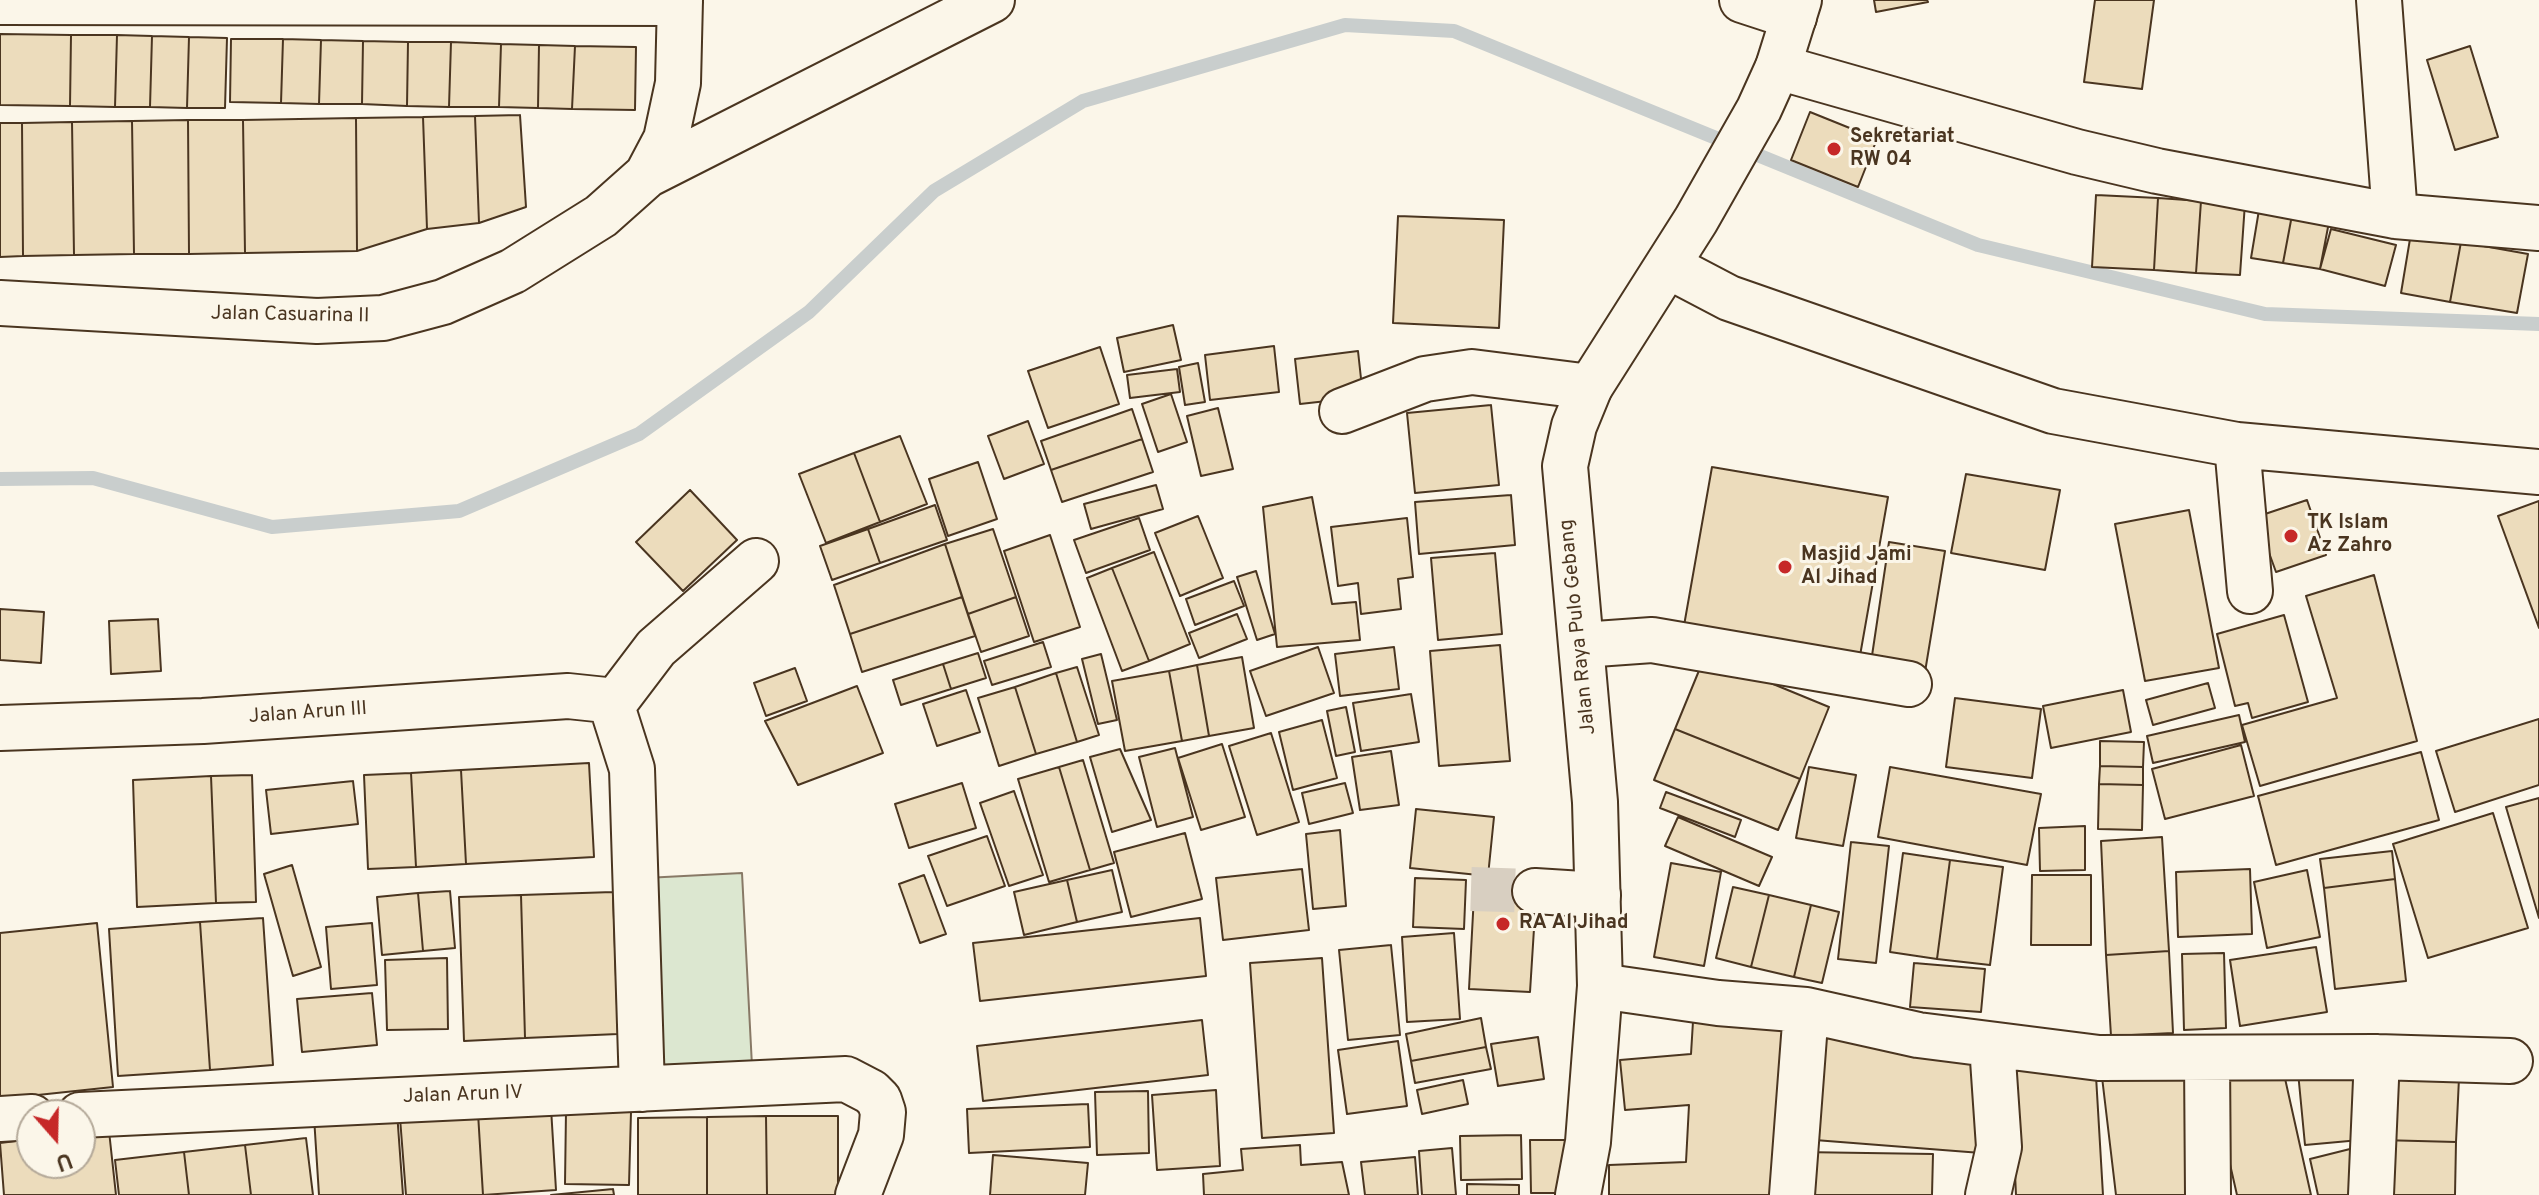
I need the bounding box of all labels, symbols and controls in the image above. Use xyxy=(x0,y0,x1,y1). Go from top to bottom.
place label: Sekretariat RW 04 xyxy=(1850,126,1955,173)
marker: Sekretariat RW 04 xyxy=(1825,140,1843,158)
street label: Jalan Casuarina II xyxy=(210,303,370,329)
place label: TK Islam Az Zahro xyxy=(2307,512,2392,559)
street label: Jalan Raya Pulo Gebang xyxy=(1556,518,1602,736)
marker: TK Islam Az Zahro xyxy=(2282,527,2300,545)
place label: Masjid Jami Al Jihad xyxy=(1801,544,1912,591)
marker: Masjid Jami Al Jihad xyxy=(1776,558,1794,576)
street label: Jalan Arun III xyxy=(248,698,368,730)
place label: RA Al Jihad xyxy=(1519,912,1628,936)
marker: RA Al Jihad xyxy=(1494,915,1512,933)
street label: Jalan Arun IV xyxy=(402,1082,524,1110)
north arrow xyxy=(16,1099,96,1179)
text: U xyxy=(52,1145,76,1176)

